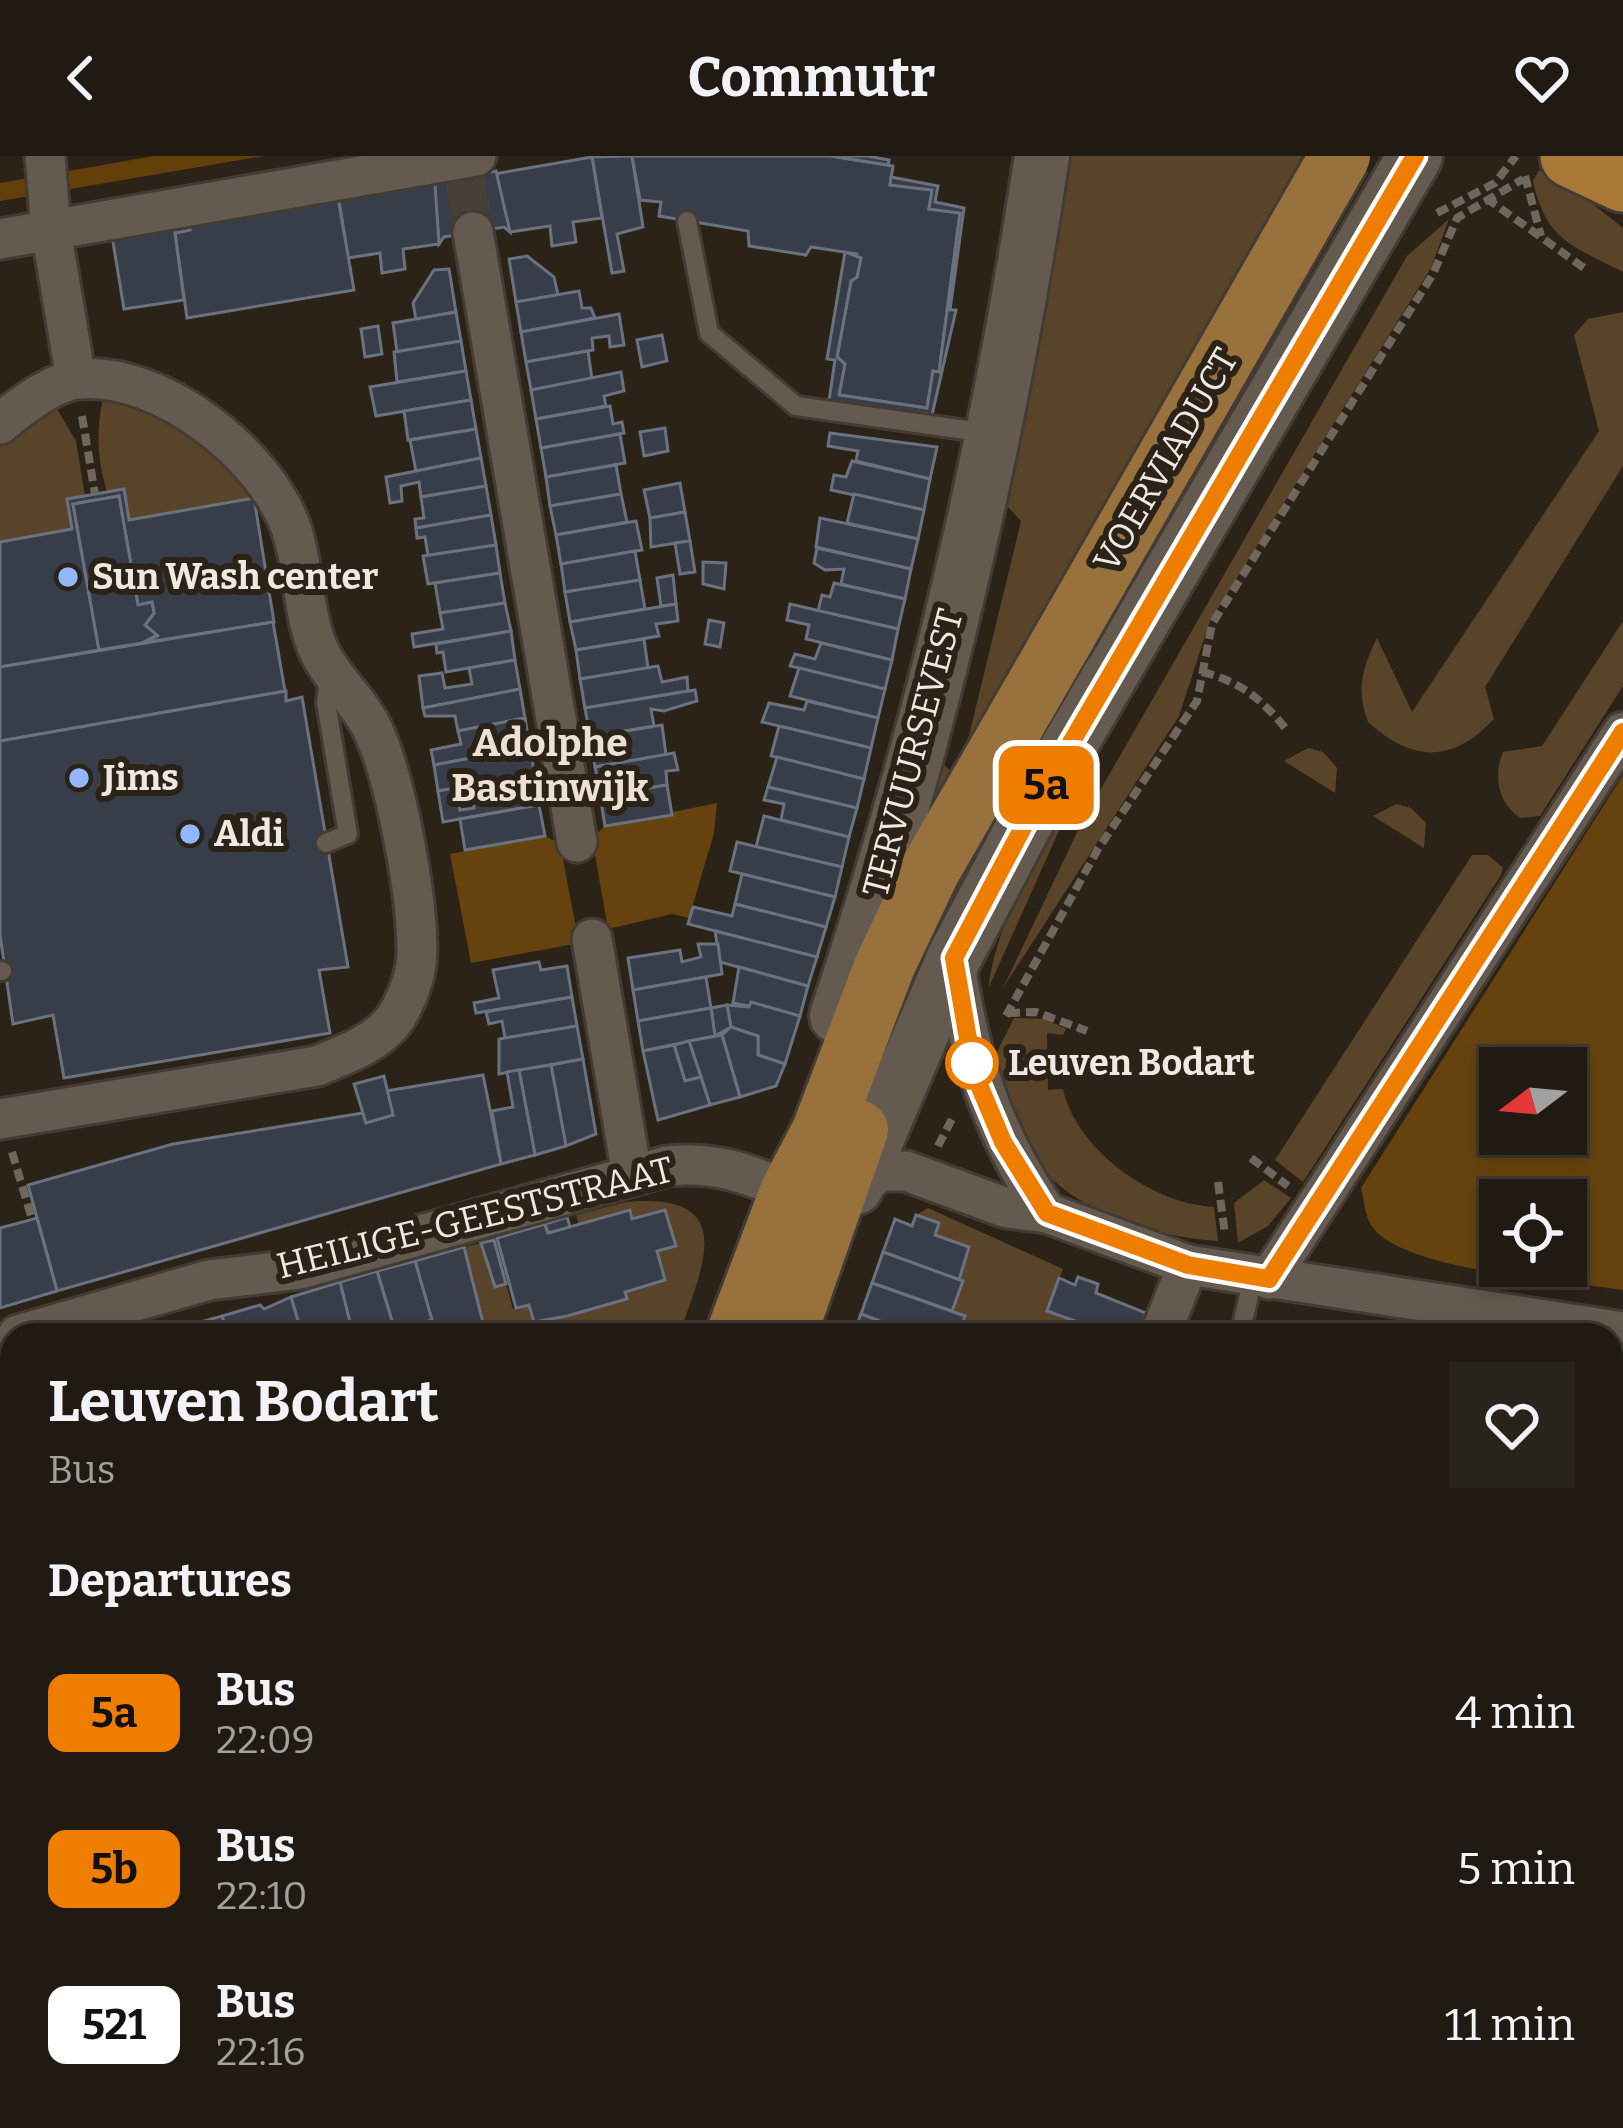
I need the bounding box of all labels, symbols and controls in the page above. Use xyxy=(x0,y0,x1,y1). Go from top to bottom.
icon: back xyxy=(48,45,114,111)
icon: heart xyxy=(1509,45,1575,111)
text: Commutr xyxy=(688,46,936,110)
street label: VOERVIADUCT xyxy=(1084,341,1248,579)
place label: Sun Wash center xyxy=(92,555,378,599)
marker: Sun Wash center xyxy=(55,564,81,590)
street label: TERVUURSEVEST xyxy=(853,604,973,902)
district label: Adolphe Bastinwijk xyxy=(451,720,649,811)
line badge: 5a xyxy=(992,746,1100,824)
place label: Jims xyxy=(101,756,179,800)
text: 5a xyxy=(1023,760,1069,810)
marker: Jims xyxy=(66,765,92,791)
place label: Aldi xyxy=(214,812,284,856)
marker: Aldi xyxy=(177,821,203,847)
marker: Leuven Bodart xyxy=(947,1038,997,1088)
place label: Leuven Bodart xyxy=(1008,1041,1255,1085)
north arrow xyxy=(1479,1047,1587,1155)
map controls xyxy=(1479,1047,1587,1287)
street label: HEILIGE-GEESTSTRAAT xyxy=(272,1147,678,1289)
button: locate xyxy=(1479,1179,1587,1287)
button: heart xyxy=(1449,1362,1575,1488)
text: Leuven Bodart xyxy=(48,1368,439,1436)
text: Bus xyxy=(48,1447,115,1493)
text: Departures xyxy=(48,1554,292,1608)
text: Bus xyxy=(216,1663,295,1717)
text: 4 min xyxy=(1455,1686,1575,1740)
text: 5a xyxy=(91,1688,137,1738)
text: 22:09 xyxy=(216,1717,315,1763)
text: Bus xyxy=(216,1819,295,1873)
text: 5 min xyxy=(1457,1842,1575,1896)
text: 5b xyxy=(90,1844,138,1894)
text: 22:10 xyxy=(216,1873,308,1919)
text: Bus xyxy=(216,1975,295,2029)
text: 11 min xyxy=(1445,1998,1575,2052)
text: 521 xyxy=(82,2000,146,2050)
text: 22:16 xyxy=(216,2029,305,2075)

